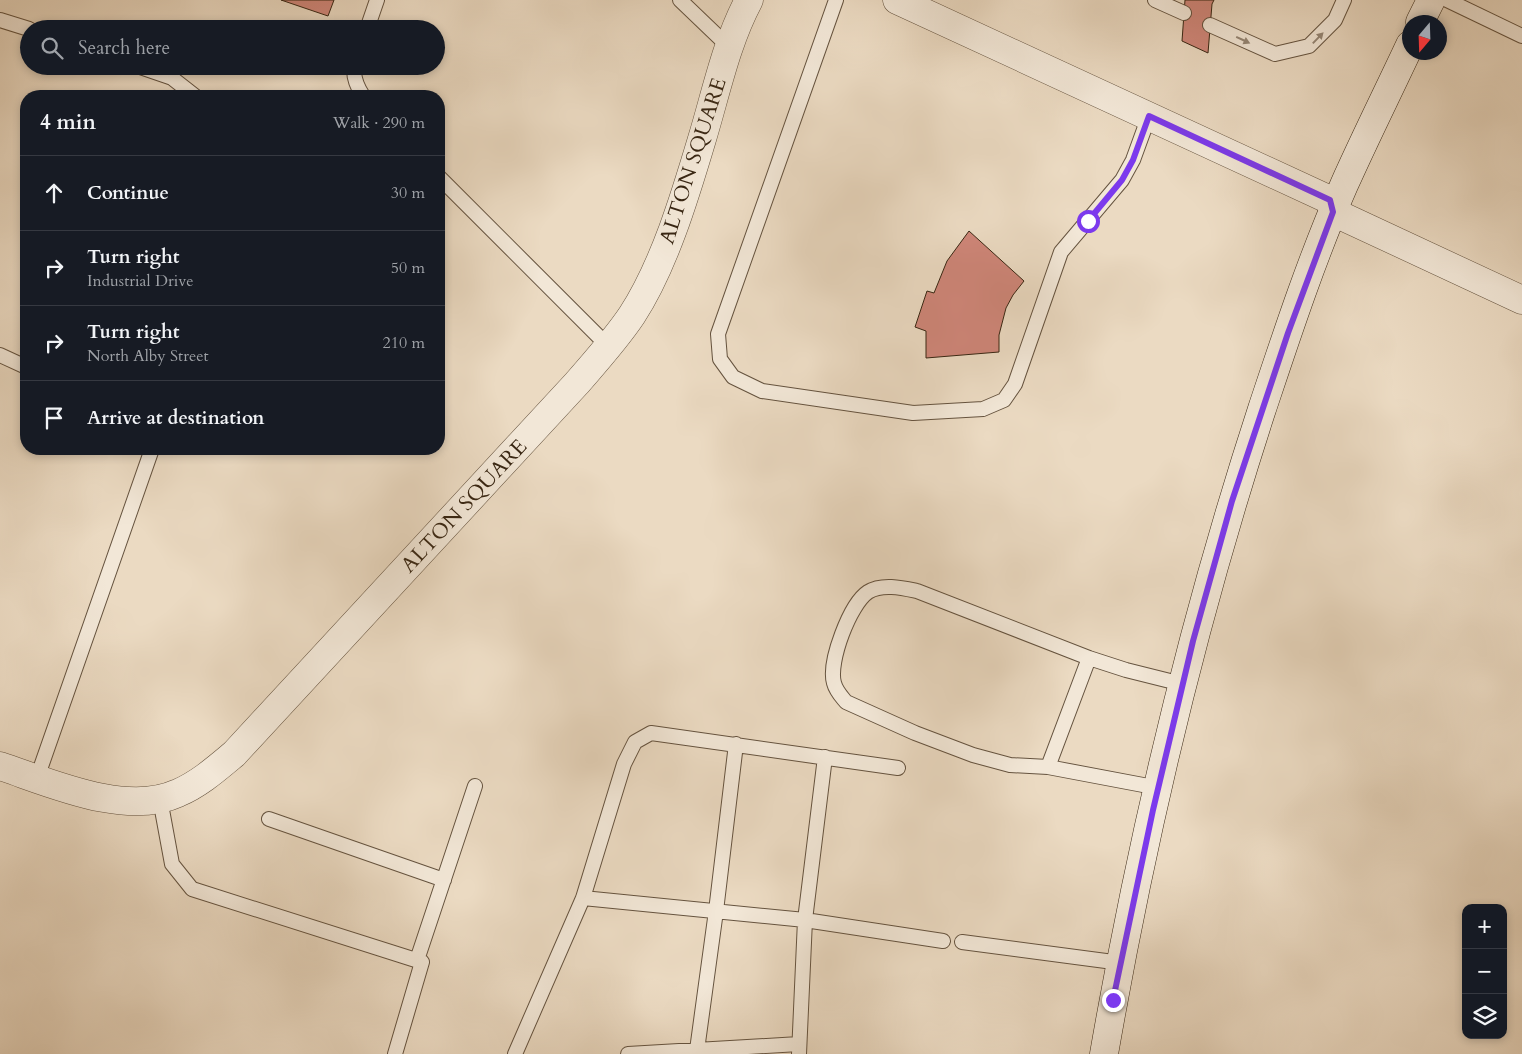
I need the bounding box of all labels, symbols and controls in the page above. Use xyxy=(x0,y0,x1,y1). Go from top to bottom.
north arrow xyxy=(1402,15,1447,60)
search box xyxy=(20,20,445,75)
one-way arrow xyxy=(1312,32,1324,44)
icon: search xyxy=(38,34,66,62)
text: Search here xyxy=(78,35,170,61)
one-way arrow xyxy=(1236,36,1250,44)
street label: ALTON SQUARE xyxy=(652,74,734,248)
text: 4 min xyxy=(40,108,96,137)
text: Walk · 290 m xyxy=(333,112,425,134)
icon: ahead xyxy=(40,179,68,207)
text: Continue xyxy=(87,180,169,206)
text: 30 m xyxy=(391,182,425,204)
route start xyxy=(1077,210,1100,233)
text: Turn right xyxy=(87,244,179,270)
icon: right xyxy=(40,254,68,282)
text: 50 m xyxy=(391,257,425,279)
text: Industrial Drive xyxy=(87,270,194,292)
text: Turn right xyxy=(87,319,179,345)
icon: right xyxy=(40,329,68,357)
text: 210 m xyxy=(383,332,425,354)
text: North Alby Street xyxy=(87,345,209,367)
icon: arrive xyxy=(40,404,68,432)
text: Arrive at destination xyxy=(87,405,264,431)
street label: ALTON SQUARE xyxy=(394,433,534,579)
map controls xyxy=(1462,904,1507,1039)
button: + xyxy=(1462,904,1507,949)
button: − xyxy=(1462,949,1507,994)
route end xyxy=(1102,989,1125,1012)
button: layers xyxy=(1462,994,1507,1039)

